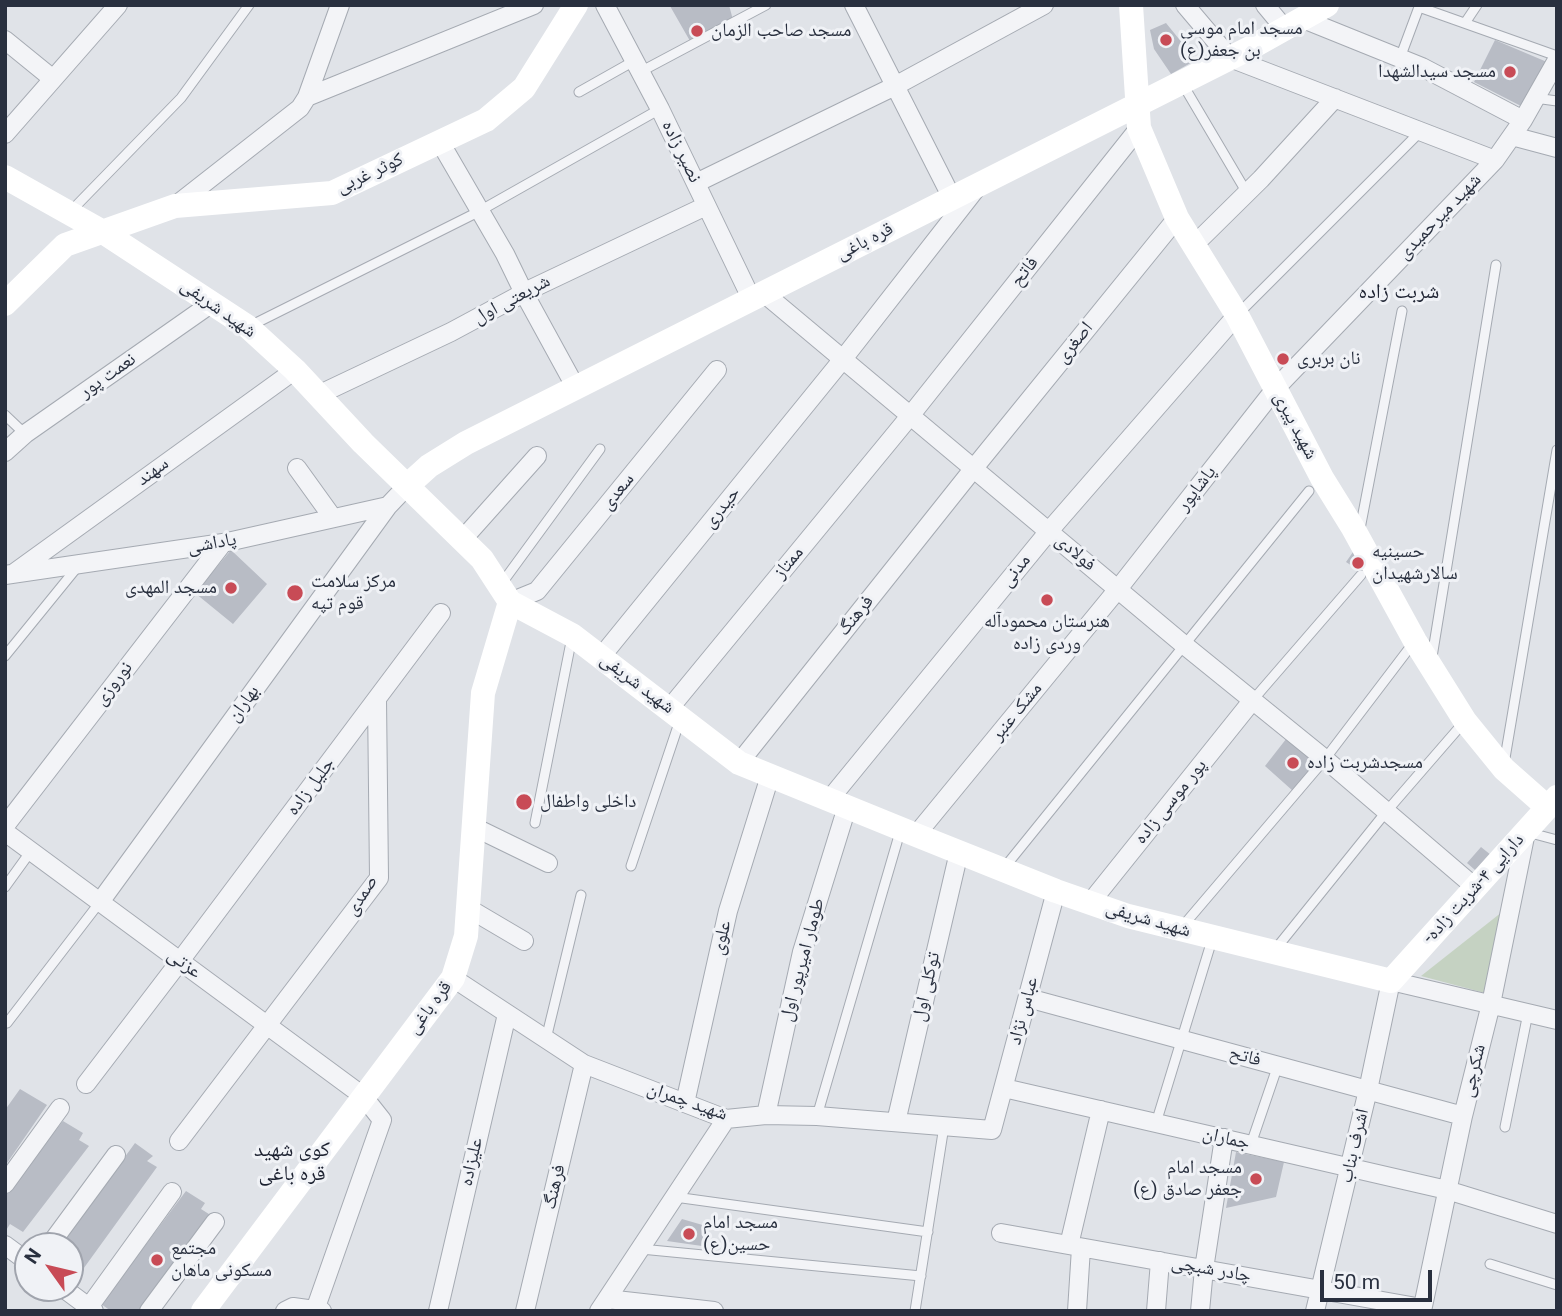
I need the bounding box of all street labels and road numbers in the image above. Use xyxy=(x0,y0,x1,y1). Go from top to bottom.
street label: نصیر زاده xyxy=(656,117,706,187)
street label: کوثر غربی xyxy=(333,149,407,199)
street label: شهید میرحمیدی xyxy=(1393,169,1487,265)
street label: قره باغی xyxy=(833,218,897,266)
street label: فاتح xyxy=(1006,252,1044,292)
street label: شریعتی اول xyxy=(470,270,554,330)
street label: شهید شریفى xyxy=(176,275,260,343)
street label: اصغری xyxy=(1051,318,1099,368)
street label: نعمت پور xyxy=(75,348,141,404)
street label: شهید پیری xyxy=(1268,388,1322,464)
street label: سهند xyxy=(132,453,174,491)
street label: پاشاپور xyxy=(1172,462,1222,516)
street label: سعدی xyxy=(596,469,640,515)
street label: حیدری xyxy=(698,483,746,533)
street label: پاداشی xyxy=(186,528,238,560)
street label: فولادی xyxy=(1050,529,1100,577)
street label: ممتاز xyxy=(769,542,809,584)
street label: مدنی xyxy=(996,550,1036,592)
street label: فرهنگ xyxy=(833,591,879,641)
street label: شهید شریفى xyxy=(595,649,679,719)
street label: نوروزی xyxy=(90,658,138,710)
street label: مشک عنبر xyxy=(986,678,1048,746)
street label: بهاران xyxy=(223,681,265,727)
street label: جلیل زاده xyxy=(282,753,340,821)
street label: پور موسی زاده xyxy=(1130,755,1212,849)
street label: -دارایی ۴-شربت زاده xyxy=(1418,829,1530,949)
street label: صمدی xyxy=(341,872,383,920)
street label: طومار امیرپور اول xyxy=(776,896,830,1024)
street label: شهید شریفى xyxy=(1103,897,1193,943)
street label: علوی xyxy=(707,918,737,958)
street label: عزتی xyxy=(162,944,206,984)
street label: توکلی اول xyxy=(908,950,946,1024)
street label: عباس نژاد xyxy=(1004,975,1044,1047)
street label: قره باغی xyxy=(403,977,457,1039)
street label: فاتح xyxy=(1227,1042,1263,1072)
street label: شکرچی xyxy=(1456,1042,1492,1100)
street label: شهید چمران xyxy=(644,1078,730,1126)
street label: اشرف بناب xyxy=(1335,1107,1375,1185)
street label: جماران xyxy=(1200,1123,1252,1155)
street label: علیزاده xyxy=(455,1136,489,1188)
street label: فرهنگ xyxy=(539,1162,571,1212)
street label: چادر شبچی xyxy=(1169,1252,1253,1288)

